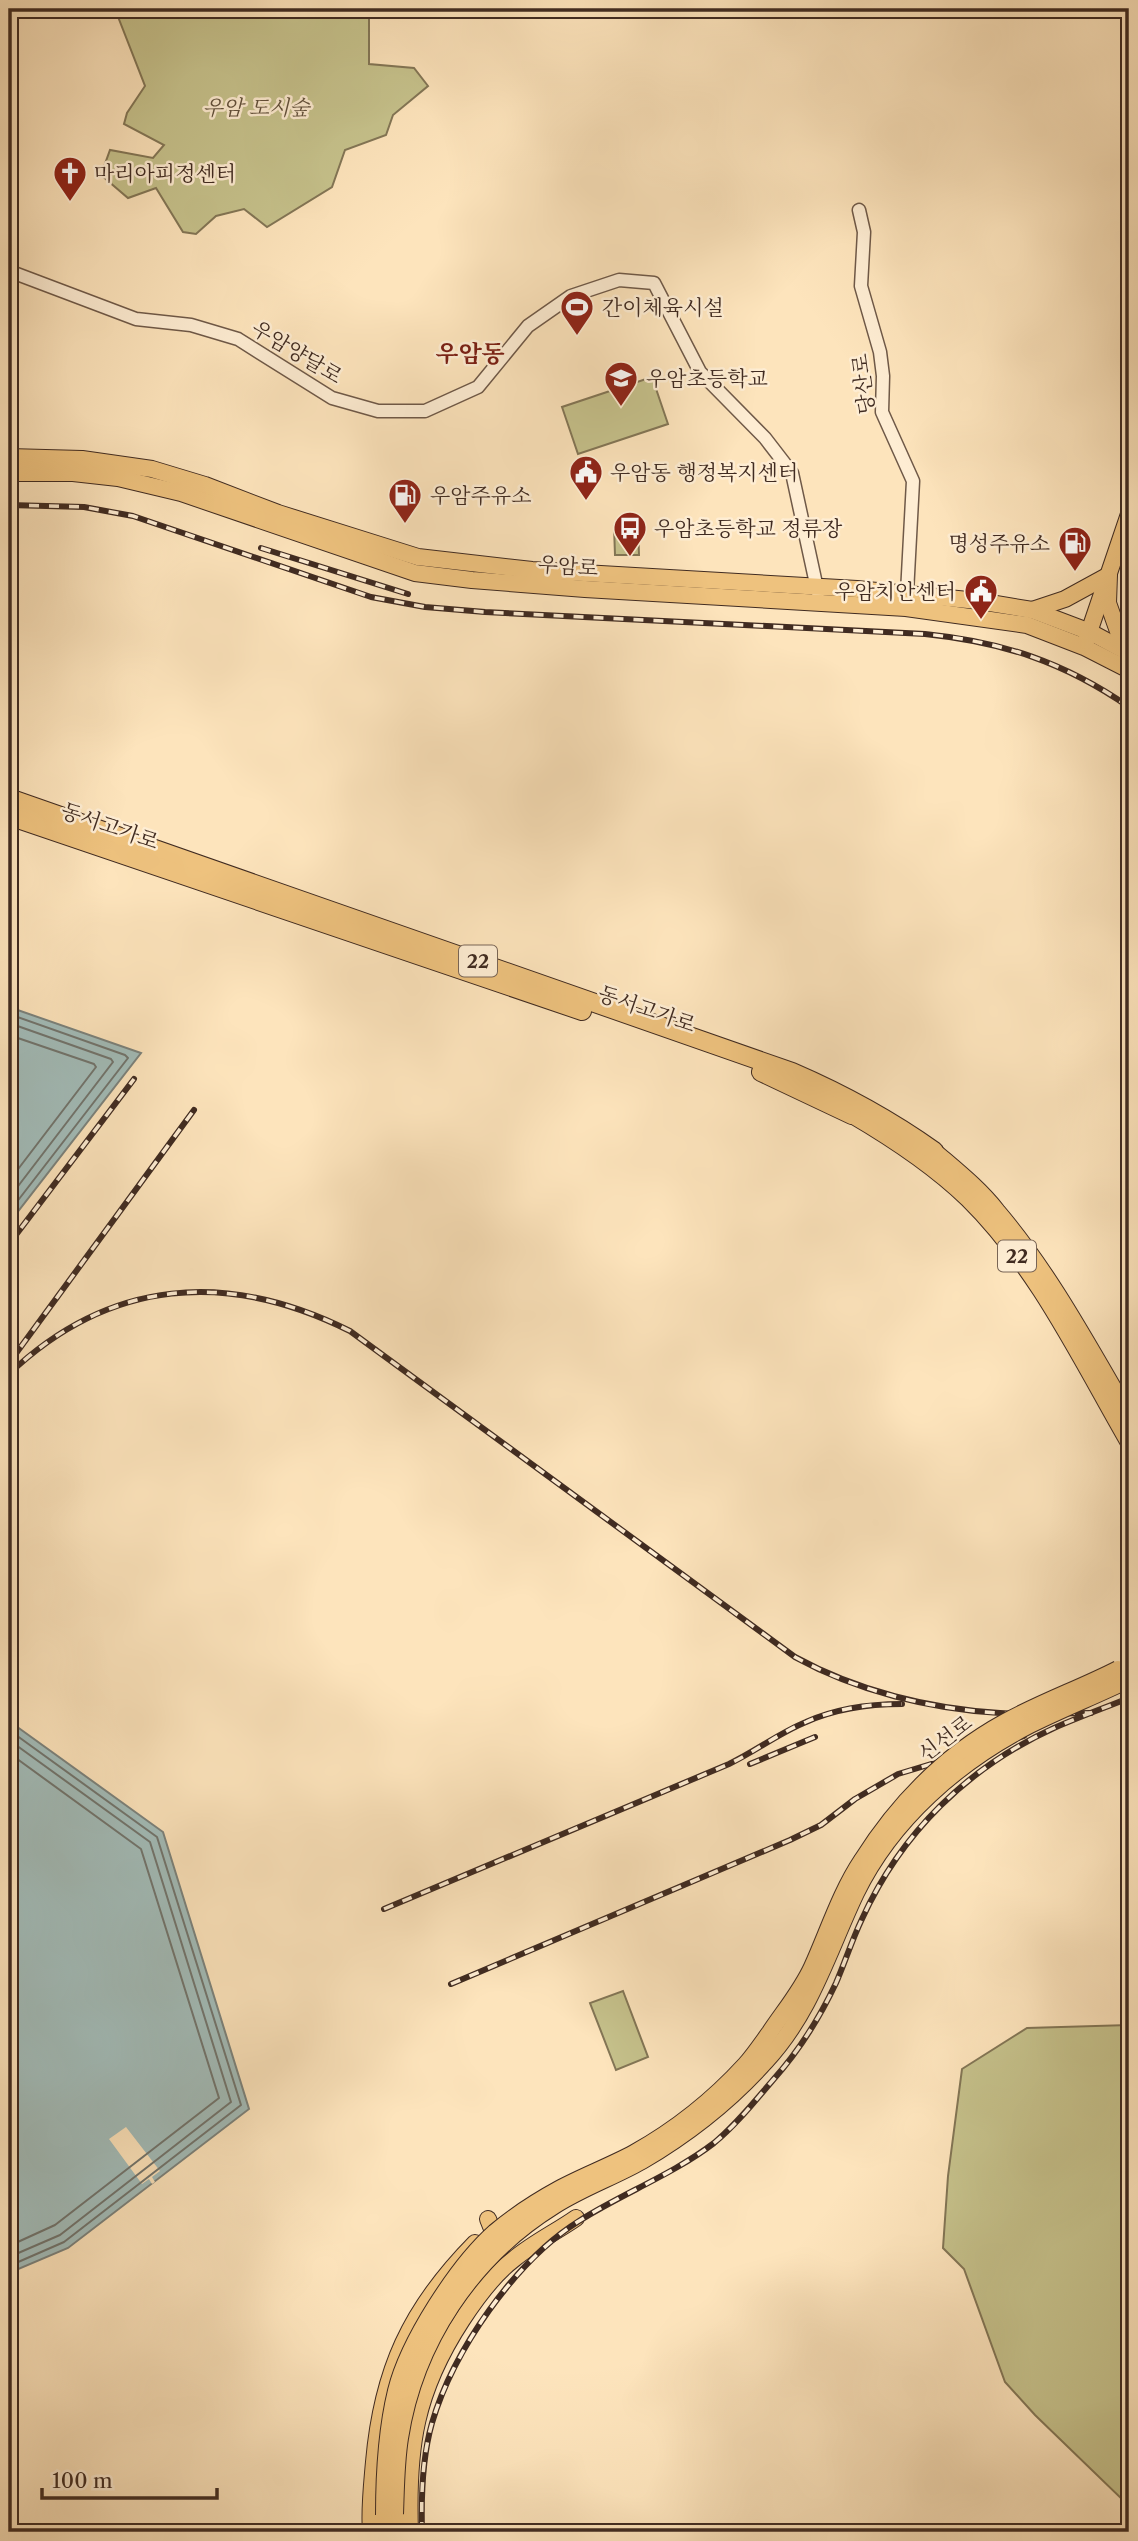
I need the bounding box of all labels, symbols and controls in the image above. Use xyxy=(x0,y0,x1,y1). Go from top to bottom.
park label: 우암 도시숲 xyxy=(202,95,311,120)
church icon: 마리아피정센터 xyxy=(51,154,89,203)
place label: 마리아피정센터 xyxy=(94,161,236,186)
sports icon: 간이체육시설 xyxy=(558,288,596,337)
place label: 간이체육시설 xyxy=(602,295,724,320)
street label: 우암양달로 xyxy=(247,315,347,389)
district label: 우암동 xyxy=(435,339,505,368)
street label: 당산로 xyxy=(847,352,879,416)
school or university icon: 우암초등학교 xyxy=(602,359,640,408)
place label: 우암초등학교 xyxy=(646,366,768,391)
public building icon: 우암동 행정복지센터 xyxy=(567,453,605,502)
place label: 우암동 행정복지센터 xyxy=(610,460,798,485)
fuel station icon: 우암주유소 xyxy=(386,476,424,525)
place label: 우암주유소 xyxy=(430,483,531,508)
bus stop icon: 우암초등학교 정류장 xyxy=(611,509,649,558)
place label: 우암초등학교 정류장 xyxy=(654,516,843,541)
fuel station icon: 명성주유소 xyxy=(1056,524,1094,573)
place label: 명성주유소 xyxy=(949,531,1050,556)
street label: 우암로 xyxy=(537,551,599,581)
public building icon: 우암치안센터 xyxy=(962,572,1000,621)
place label: 우암치안센터 xyxy=(834,579,956,604)
street label: 동서고가로 xyxy=(58,798,162,854)
road number: 22 xyxy=(459,945,497,976)
street label: 동서고가로 xyxy=(595,981,699,1037)
road number: 22 xyxy=(998,1240,1036,1272)
street label: 신선로 xyxy=(913,1710,977,1766)
scale bar xyxy=(42,2457,217,2501)
text: 100 m xyxy=(52,2468,113,2493)

